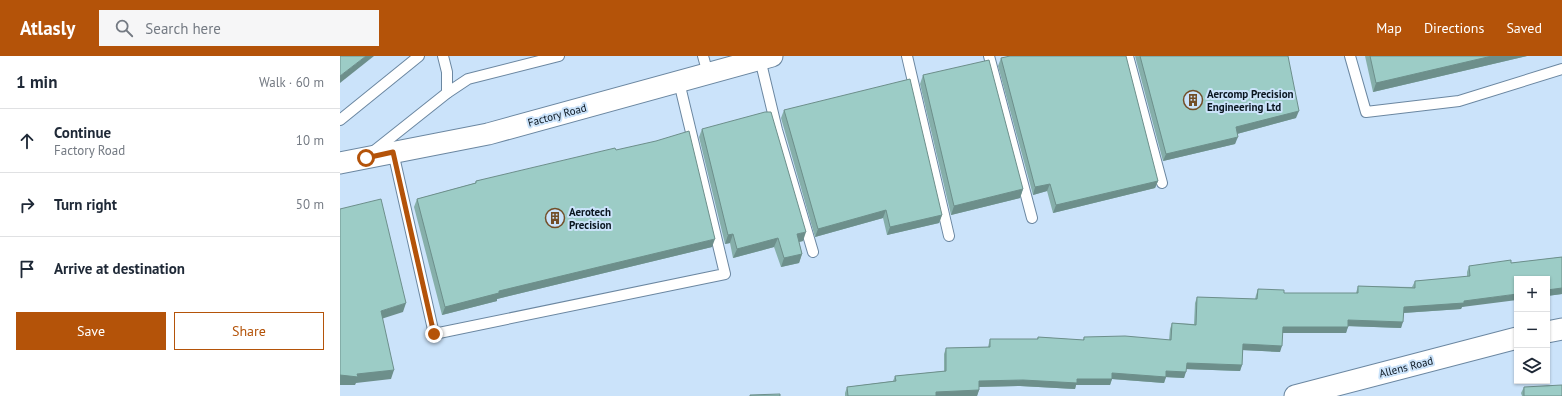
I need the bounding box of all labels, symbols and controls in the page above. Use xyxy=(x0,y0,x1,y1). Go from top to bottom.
search box xyxy=(99,10,379,46)
text: Atlasly xyxy=(20,16,75,40)
icon: search xyxy=(113,17,135,39)
text: Search here xyxy=(145,19,221,38)
text: Map xyxy=(1376,19,1402,37)
text: Directions xyxy=(1424,19,1484,37)
text: Saved xyxy=(1506,19,1542,37)
text: 1 min xyxy=(16,71,57,93)
text: Walk · 60 m xyxy=(259,74,324,91)
place label: Aercomp Precision Engineering Ltd xyxy=(1207,87,1294,114)
building icon: Aercomp Precision Engineering Ltd xyxy=(1182,89,1204,111)
street label: Factory Road xyxy=(526,100,588,130)
text: Continue xyxy=(54,123,111,142)
icon: ahead xyxy=(16,130,38,152)
text: 10 m xyxy=(296,132,324,149)
text: Factory Road xyxy=(54,142,125,159)
route start xyxy=(357,149,375,167)
icon: right xyxy=(16,194,38,216)
text: Turn right xyxy=(54,195,117,214)
text: 50 m xyxy=(296,196,324,213)
place label: Aerotech Precision xyxy=(569,205,612,232)
building icon: Aerotech Precision xyxy=(544,207,566,229)
icon: arrive xyxy=(16,258,38,280)
text: Arrive at destination xyxy=(54,259,185,278)
map controls xyxy=(1514,276,1550,384)
button: + xyxy=(1514,276,1550,312)
button: Save xyxy=(16,312,166,350)
button: Share xyxy=(174,312,324,350)
button: − xyxy=(1514,312,1550,348)
route end xyxy=(425,325,443,343)
button: layers xyxy=(1514,348,1550,384)
street label: Allens Road xyxy=(1377,353,1435,380)

